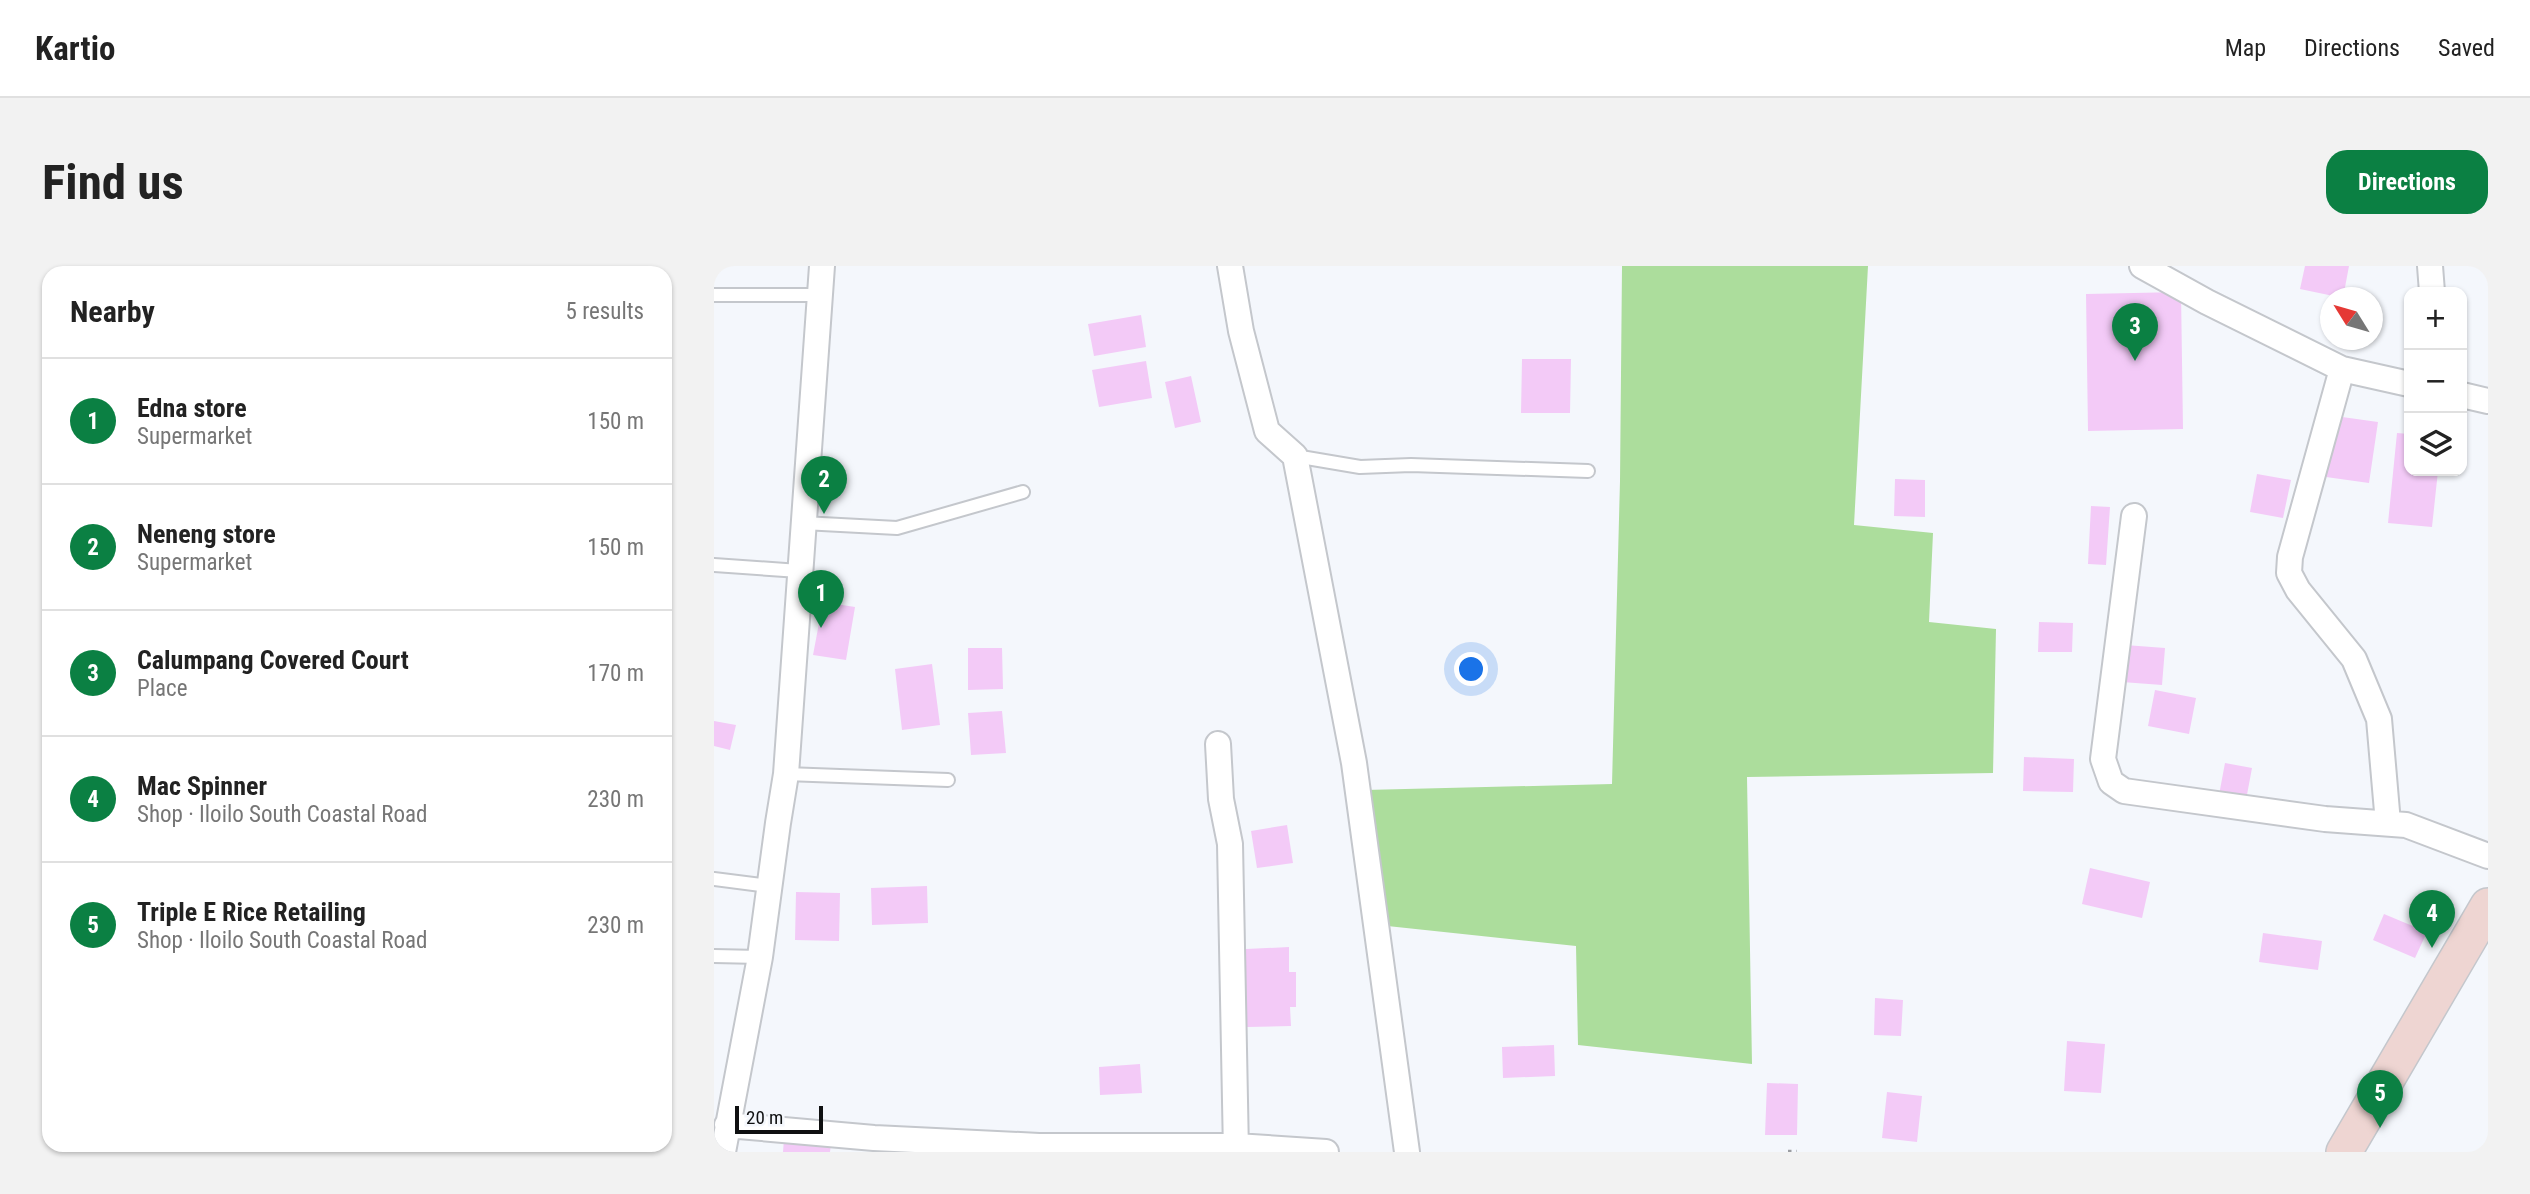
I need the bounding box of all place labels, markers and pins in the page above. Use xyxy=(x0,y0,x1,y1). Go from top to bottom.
pin: 3 xyxy=(2112,303,2158,361)
pin: 2 xyxy=(801,456,847,514)
pin: 1 xyxy=(798,570,844,628)
pin: 4 xyxy=(2409,890,2455,948)
pin: 5 xyxy=(2357,1070,2403,1128)

